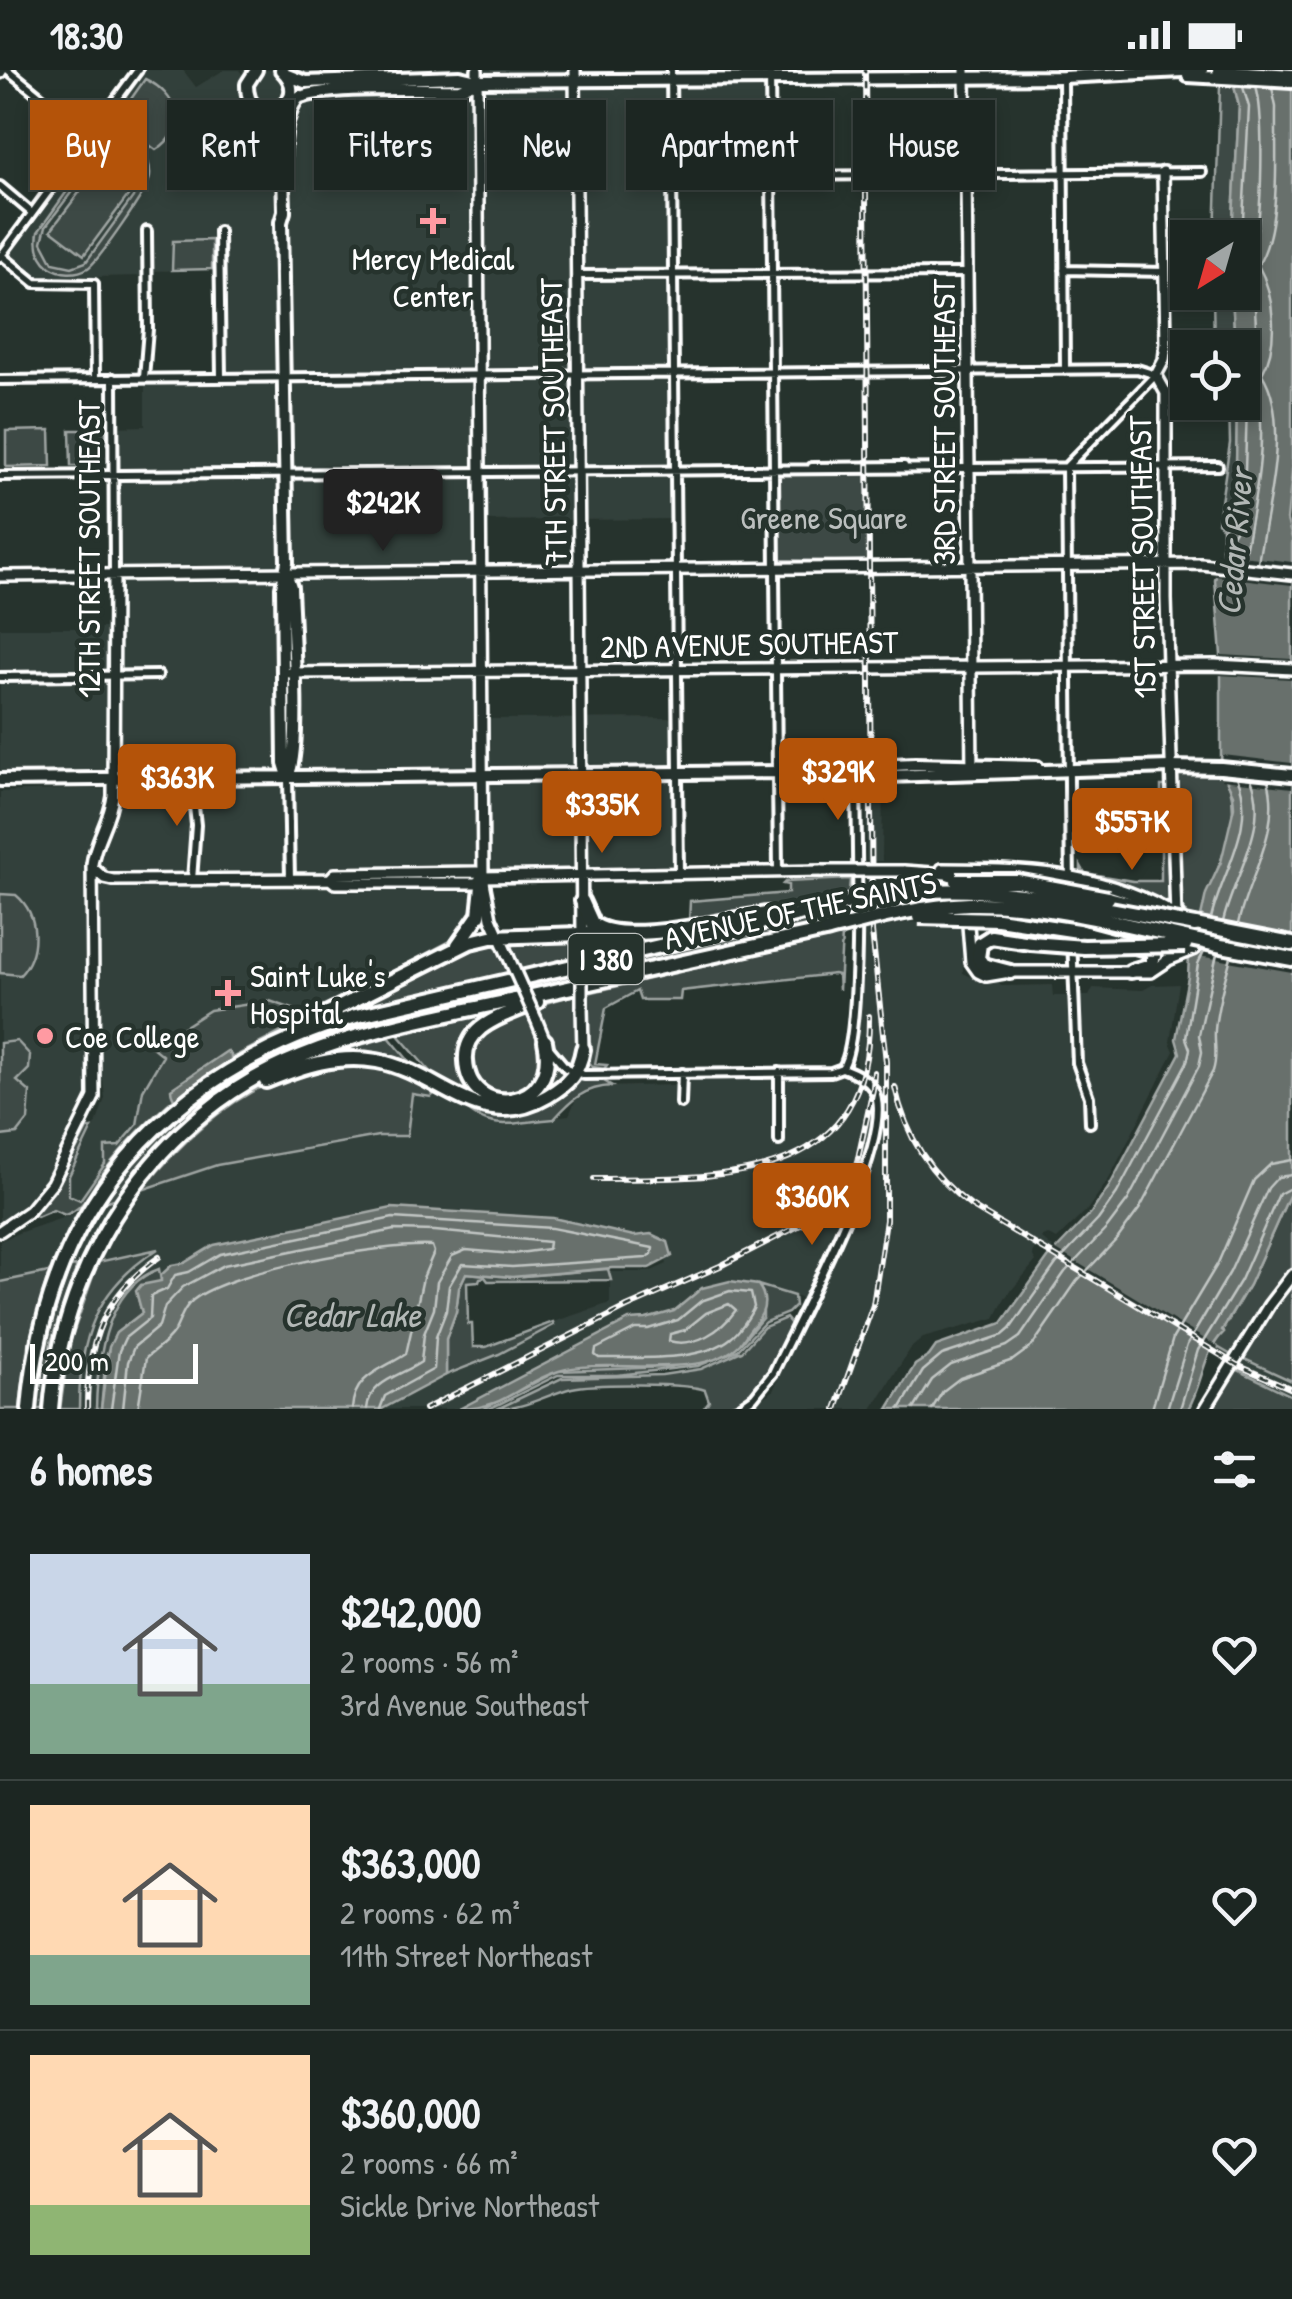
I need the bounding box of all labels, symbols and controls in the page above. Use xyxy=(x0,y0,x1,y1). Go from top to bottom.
text: 18:30 xyxy=(50,9,123,61)
chip: Buy xyxy=(30,100,147,190)
chip: Rent xyxy=(167,100,294,190)
chip: Filters xyxy=(314,100,467,190)
chip: New xyxy=(487,100,606,190)
chip: Apartment xyxy=(626,100,833,190)
chip: House xyxy=(853,100,995,190)
marker: Mercy Medical Center xyxy=(420,208,446,234)
north arrow xyxy=(1170,220,1260,310)
map controls xyxy=(1170,220,1260,420)
place label: Mercy Medical Center xyxy=(352,237,515,317)
street label: 7TH STREET SOUTHEAST xyxy=(529,277,577,566)
street label: 3RD STREET SOUTHEAST xyxy=(922,278,965,565)
button: locate xyxy=(1170,330,1260,420)
street label: 12TH STREET SOUTHEAST xyxy=(67,399,110,698)
street label: 1ST STREET SOUTHEAST xyxy=(1118,414,1166,699)
water label: Cedar River xyxy=(1204,462,1264,617)
pin: $242K xyxy=(313,469,453,554)
text: $242K xyxy=(346,480,420,523)
park label: Greene Square xyxy=(740,496,908,539)
street label: 2ND AVENUE SOUTHEAST xyxy=(600,620,899,668)
pin: $329K xyxy=(768,738,908,823)
pin: $363K xyxy=(107,744,247,829)
text: $329K xyxy=(801,749,875,792)
text: $363K xyxy=(140,755,214,798)
pin: $335K xyxy=(532,771,672,856)
text: $335K xyxy=(564,782,640,825)
pin: $557K xyxy=(1062,788,1202,873)
text: $557K xyxy=(1094,799,1170,842)
street label: AVENUE OF THE SAINTS xyxy=(660,860,940,960)
road number: I 380 xyxy=(568,934,644,984)
place label: Saint Luke's Hospital xyxy=(250,954,386,1034)
marker: Saint Luke's Hospital xyxy=(215,980,241,1006)
place label: Coe College xyxy=(65,1015,200,1058)
marker: Coe College xyxy=(34,1025,56,1047)
pin: $360K xyxy=(742,1163,882,1248)
text: $360K xyxy=(775,1174,849,1217)
water label: Cedar Lake xyxy=(283,1291,423,1338)
scale bar xyxy=(30,1339,198,1384)
text: 200 m xyxy=(45,1342,109,1380)
text: 6 homes xyxy=(30,1441,152,1498)
icon: filters xyxy=(1207,1442,1262,1497)
text: $242,000 xyxy=(340,1583,481,1640)
icon: home xyxy=(110,1594,230,1714)
icon: heart xyxy=(1207,1627,1262,1682)
text: 2 rooms · 56 m² xyxy=(340,1640,518,1683)
text: 3rd Avenue Southeast xyxy=(340,1683,588,1726)
text: $363,000 xyxy=(340,1834,481,1891)
icon: home xyxy=(110,1845,230,1965)
icon: heart xyxy=(1207,1878,1262,1933)
text: 2 rooms · 62 m² xyxy=(340,1891,520,1934)
text: 11th Street Northeast xyxy=(340,1934,592,1977)
text: $360,000 xyxy=(340,2084,481,2141)
icon: home xyxy=(110,2095,230,2215)
icon: heart xyxy=(1207,2128,1262,2183)
text: 2 rooms · 66 m² xyxy=(340,2141,518,2184)
text: Sickle Drive Northeast xyxy=(340,2184,599,2227)

